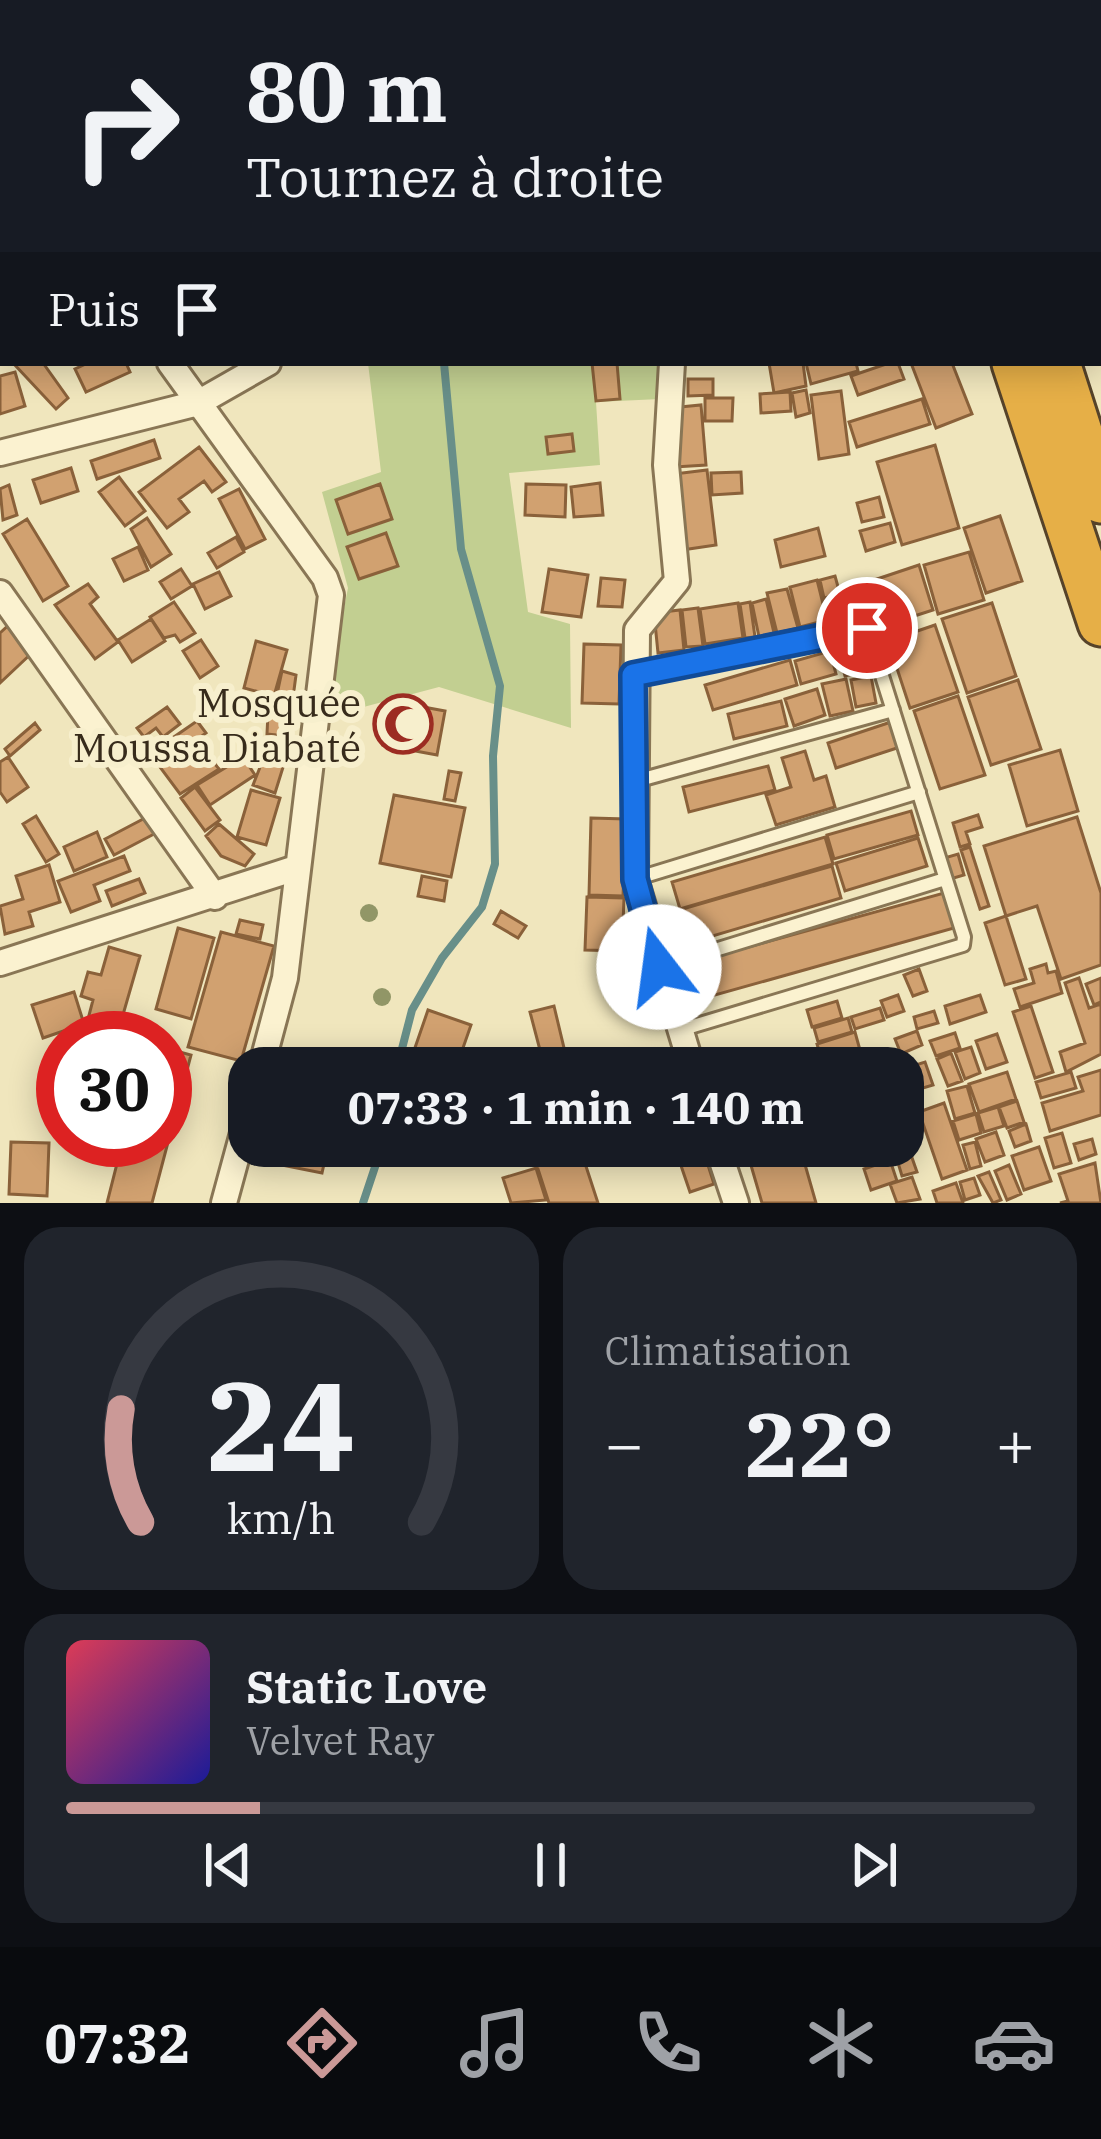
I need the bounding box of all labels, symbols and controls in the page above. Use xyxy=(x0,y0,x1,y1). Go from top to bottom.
text: 80 m xyxy=(246,36,448,145)
icon: right xyxy=(48,48,204,204)
text: Tournez à droite xyxy=(246,142,664,212)
icon: arrive xyxy=(164,276,230,342)
text: Puis xyxy=(48,280,140,338)
pin xyxy=(816,577,918,679)
icon: arrive xyxy=(834,595,900,661)
place label: Mosquée Moussa Diabaté xyxy=(73,677,361,773)
mosque icon: Mosquée Moussa Diabaté xyxy=(372,693,434,755)
position arrow xyxy=(596,904,722,1030)
speed limit sign: 30 xyxy=(36,1011,192,1167)
text: 07:33 · 1 min · 140 m xyxy=(348,1078,804,1136)
text: Climatisation xyxy=(605,1325,851,1376)
text: 24 xyxy=(206,1343,356,1505)
text: 22° xyxy=(745,1385,895,1502)
text: − xyxy=(605,1400,644,1486)
text: + xyxy=(995,1400,1035,1486)
text: km/h xyxy=(227,1489,335,1545)
text: Static Love xyxy=(246,1657,487,1715)
text: Velvet Ray xyxy=(246,1715,434,1766)
icon: previous xyxy=(195,1832,261,1898)
icon: pause xyxy=(518,1832,584,1898)
icon: next xyxy=(841,1832,907,1898)
icon: directions xyxy=(280,2001,364,2085)
icon: music xyxy=(453,2001,537,2085)
icon: phone xyxy=(626,2001,710,2085)
icon: climate xyxy=(799,2001,883,2085)
icon: car xyxy=(972,2001,1056,2085)
text: 07:32 xyxy=(45,2008,191,2078)

